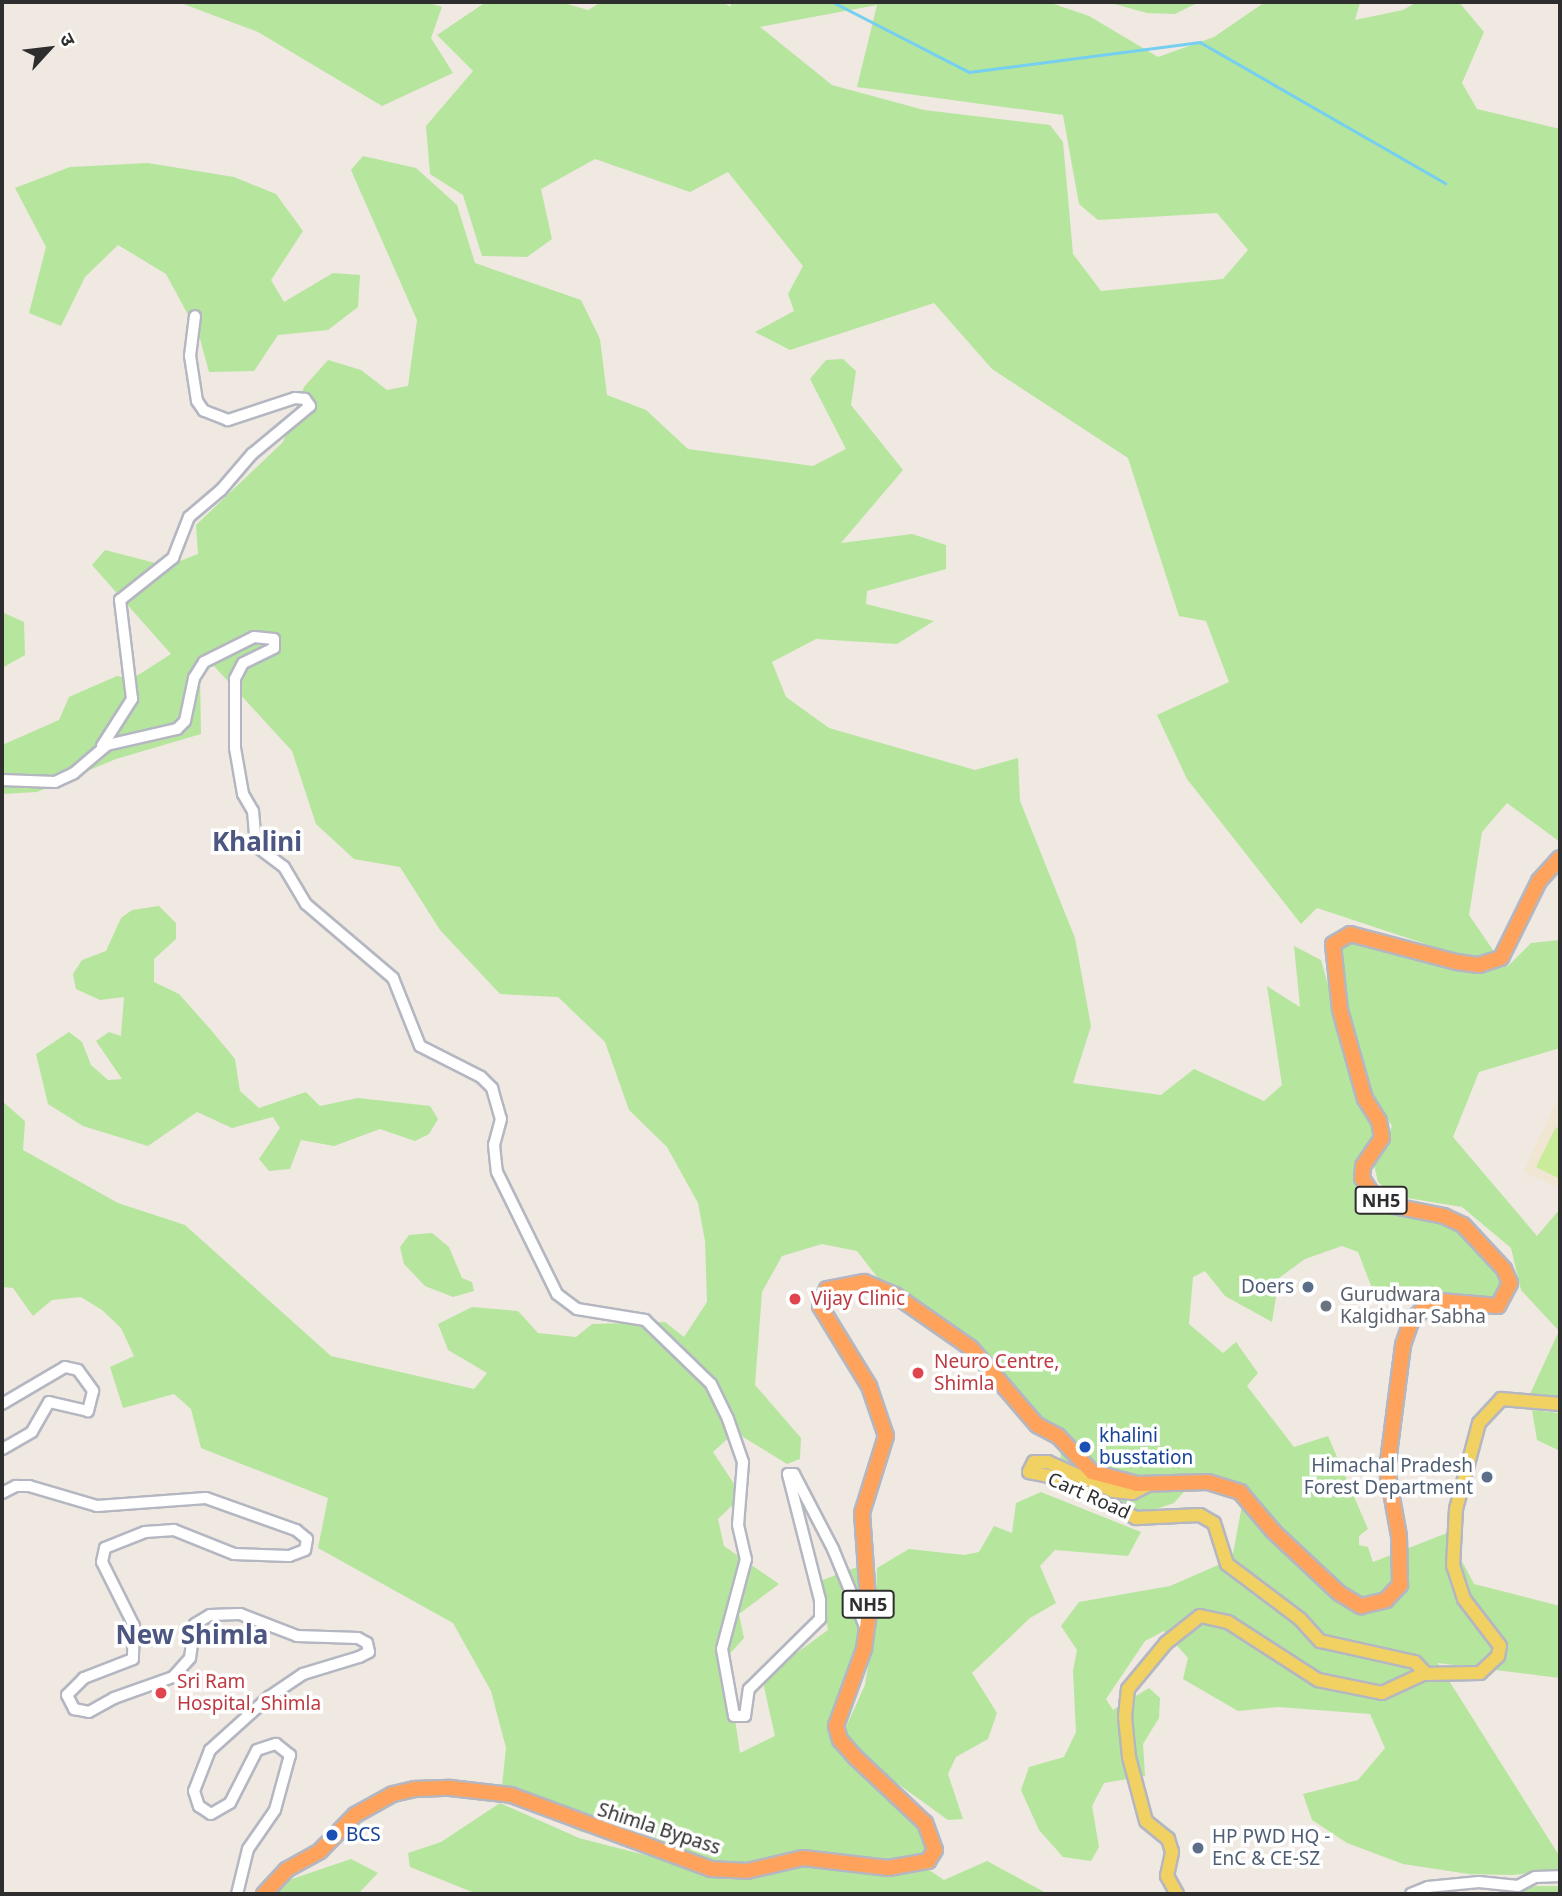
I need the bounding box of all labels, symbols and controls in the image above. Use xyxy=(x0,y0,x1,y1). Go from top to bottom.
north arrow xyxy=(14,14,84,84)
text: उ xyxy=(54,29,82,50)
district label: Khalini xyxy=(212,826,302,858)
road number: NH5 xyxy=(1353,1185,1409,1214)
place label: Doers xyxy=(1241,1276,1294,1298)
marker: Doers xyxy=(1300,1279,1316,1295)
place label: Gurudwara Kalgidhar Sabha xyxy=(1340,1284,1486,1328)
place label: Vijay Clinic xyxy=(811,1288,905,1310)
marker: Vijay Clinic xyxy=(785,1289,805,1309)
marker: Gurudwara Kalgidhar Sabha xyxy=(1318,1298,1334,1314)
place label: Neuro Centre, Shimla xyxy=(934,1351,1059,1395)
marker: Neuro Centre, Shimla xyxy=(908,1363,928,1383)
place label: khalini busstation xyxy=(1099,1425,1193,1469)
marker: khalini busstation xyxy=(1077,1439,1093,1455)
place label: Himachal Pradesh Forest Department xyxy=(1304,1455,1473,1499)
street label: Cart Road xyxy=(1044,1468,1134,1524)
marker: Himachal Pradesh Forest Department xyxy=(1479,1469,1495,1485)
road number: NH5 xyxy=(840,1590,896,1618)
district label: New Shimla xyxy=(116,1619,268,1651)
place label: Sri Ram Hospital, Shimla xyxy=(177,1671,321,1715)
marker: Sri Ram Hospital, Shimla xyxy=(151,1683,171,1703)
street label: Shimla Bypass xyxy=(595,1798,723,1860)
place label: BCS xyxy=(346,1824,381,1846)
place label: HP PWD HQ - EnC & CE-SZ xyxy=(1212,1826,1330,1870)
marker: BCS xyxy=(324,1827,340,1843)
marker: HP PWD HQ - EnC & CE-SZ xyxy=(1190,1840,1206,1856)

